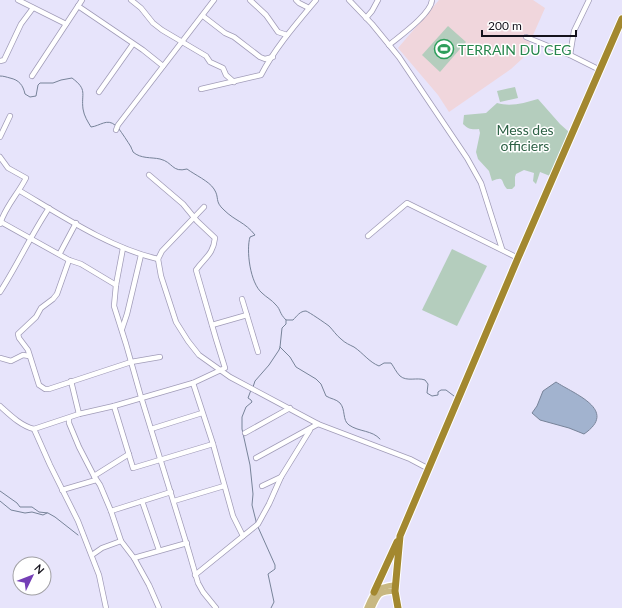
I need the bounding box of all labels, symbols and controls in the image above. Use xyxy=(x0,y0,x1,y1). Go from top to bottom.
scale bar xyxy=(482,12,576,38)
text: 200 m xyxy=(488,18,522,33)
sports icon: TERRAIN DU CEG xyxy=(433,38,455,60)
place label: TERRAIN DU CEG xyxy=(458,41,572,58)
park label: Mess des officiers xyxy=(496,121,554,154)
north arrow xyxy=(12,556,52,596)
text: N xyxy=(32,561,47,576)

